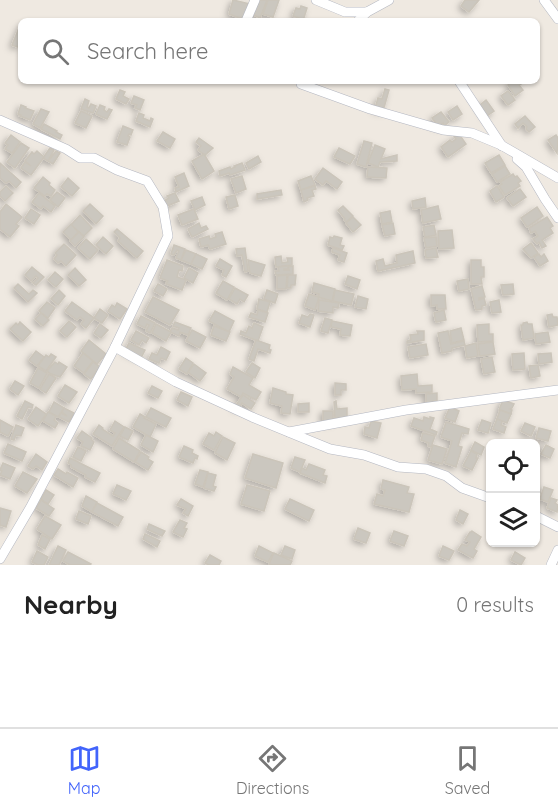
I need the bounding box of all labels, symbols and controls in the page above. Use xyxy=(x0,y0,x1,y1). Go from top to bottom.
search box xyxy=(18,18,540,84)
icon: search xyxy=(39,35,72,68)
text: Search here xyxy=(87,37,208,65)
map controls xyxy=(486,439,540,547)
button: locate xyxy=(486,439,540,493)
button: layers xyxy=(486,493,540,547)
text: Nearby xyxy=(24,588,118,621)
text: 0 results xyxy=(456,592,534,617)
tab: Map xyxy=(68,742,101,798)
tab: Directions xyxy=(236,742,309,798)
tab: Saved xyxy=(445,742,490,798)

